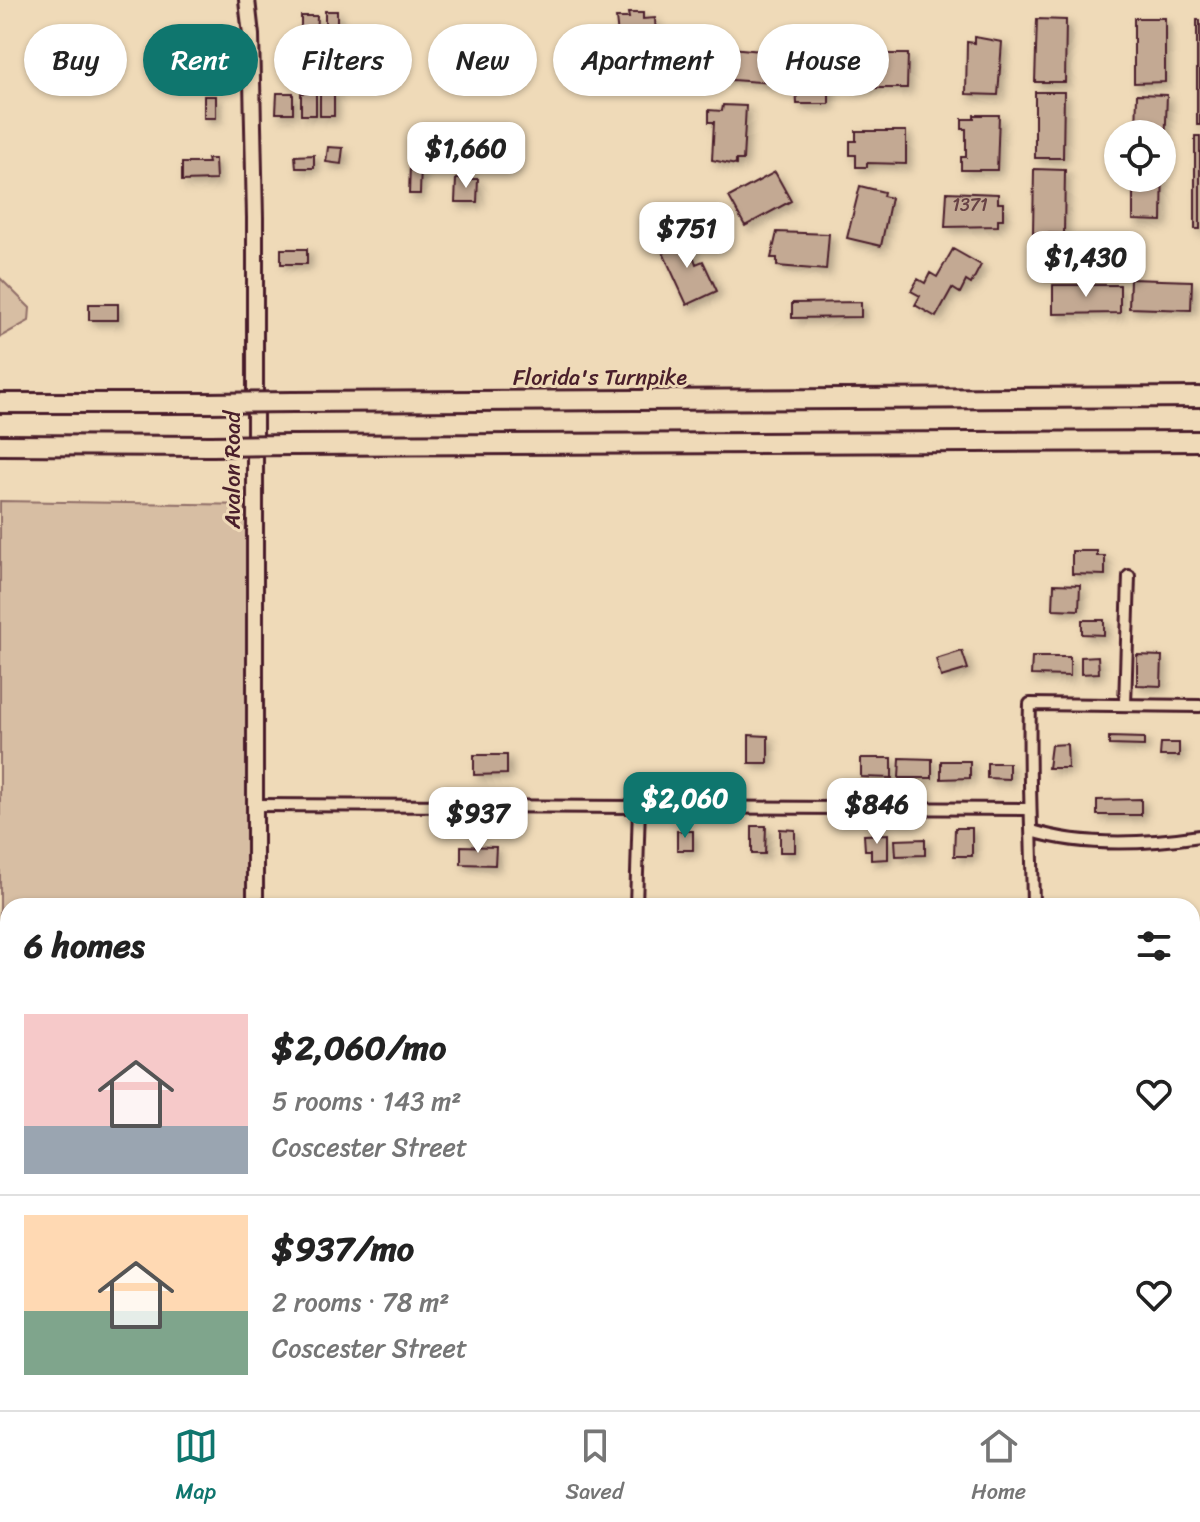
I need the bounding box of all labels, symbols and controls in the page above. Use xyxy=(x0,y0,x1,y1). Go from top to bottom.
chip: Buy xyxy=(24,24,127,96)
chip: Rent xyxy=(143,24,258,96)
chip: Filters xyxy=(274,24,412,96)
chip: New xyxy=(428,24,537,96)
chip: Apartment xyxy=(553,24,741,96)
chip: House xyxy=(757,24,889,96)
map controls xyxy=(1104,120,1176,192)
button: locate xyxy=(1104,120,1176,192)
pin: $1,660 xyxy=(401,122,531,190)
text: $1,660 xyxy=(425,125,507,171)
house number: 1371 xyxy=(952,189,988,221)
pin: $751 xyxy=(640,202,734,270)
text: $751 xyxy=(657,205,717,251)
pin: $1,430 xyxy=(1021,231,1151,299)
text: $1,430 xyxy=(1045,234,1127,280)
street label: Florida's Turnpike xyxy=(513,358,688,397)
street label: Avalon Road xyxy=(213,410,252,530)
pin: $2,060 xyxy=(620,772,750,840)
text: $2,060 xyxy=(641,775,729,821)
pin: $846 xyxy=(830,778,924,846)
text: $846 xyxy=(845,781,909,827)
pin: $937 xyxy=(431,787,525,855)
text: $937 xyxy=(447,790,509,836)
text: 6 homes xyxy=(24,916,145,976)
icon: filters xyxy=(1132,924,1176,968)
text: $2,060/mo xyxy=(272,1018,446,1078)
icon: home xyxy=(88,1046,184,1142)
icon: heart xyxy=(1132,1072,1176,1116)
text: 5 rooms · 143 m² xyxy=(272,1078,461,1124)
text: Coscester Street xyxy=(272,1124,467,1170)
text: $937/mo xyxy=(272,1219,414,1279)
icon: home xyxy=(88,1247,184,1343)
icon: heart xyxy=(1132,1273,1176,1317)
text: 2 rooms · 78 m² xyxy=(272,1279,449,1325)
text: Coscester Street xyxy=(272,1325,467,1371)
tab: Map xyxy=(174,1424,218,1511)
tab: Saved xyxy=(566,1424,624,1511)
tab: Home xyxy=(971,1424,1026,1511)

